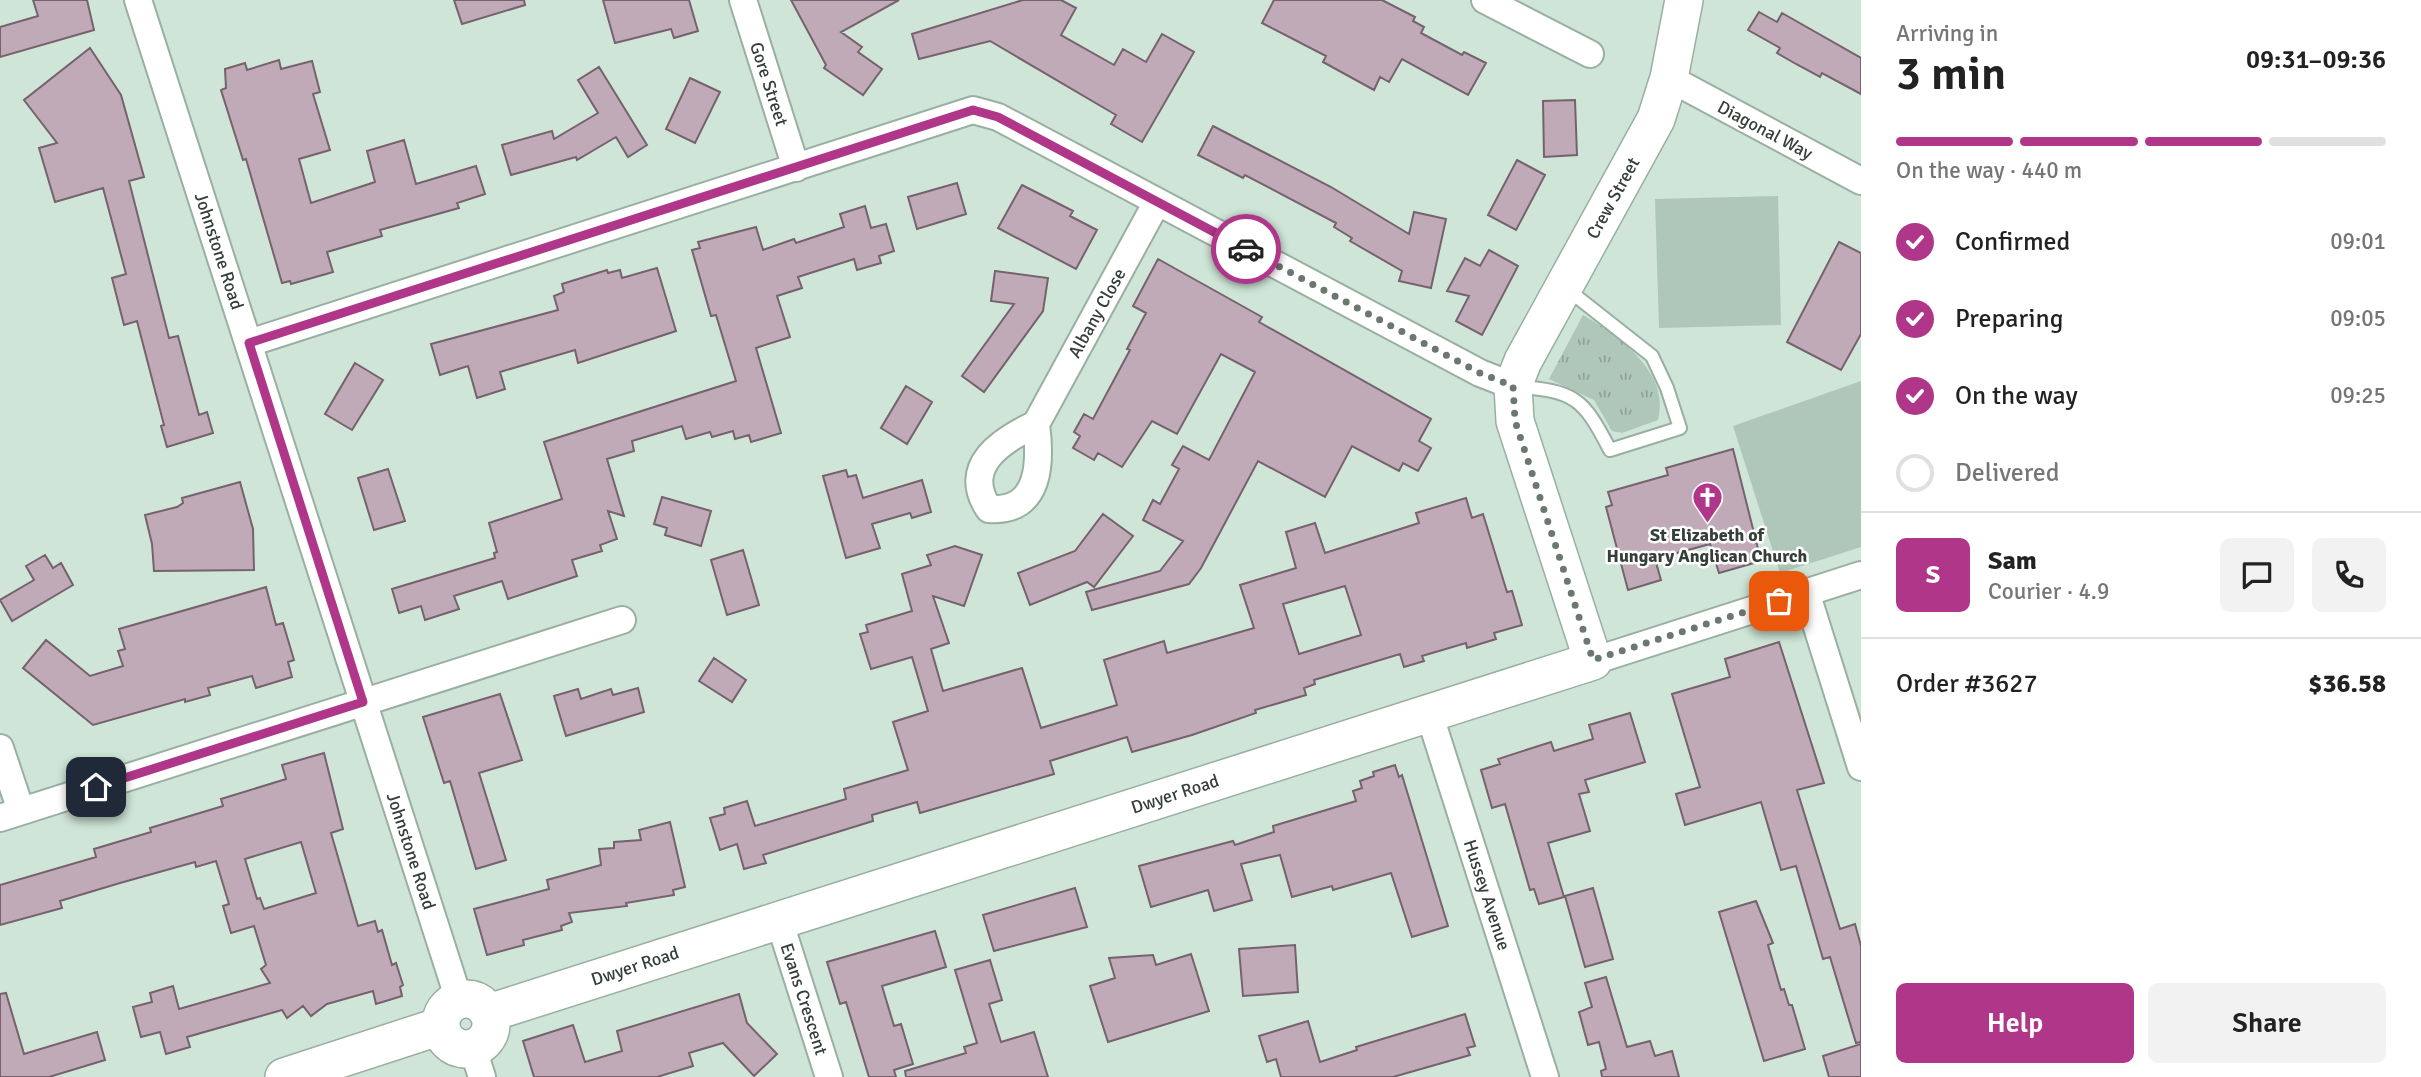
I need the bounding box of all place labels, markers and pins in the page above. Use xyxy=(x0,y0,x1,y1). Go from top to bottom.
church icon: St Elizabeth of Hungary Anglican Church xyxy=(1690,480,1724,524)
place label: St Elizabeth of Hungary Anglican Church xyxy=(1607,524,1808,567)
pin xyxy=(1749,571,1809,631)
pin xyxy=(66,757,126,817)

